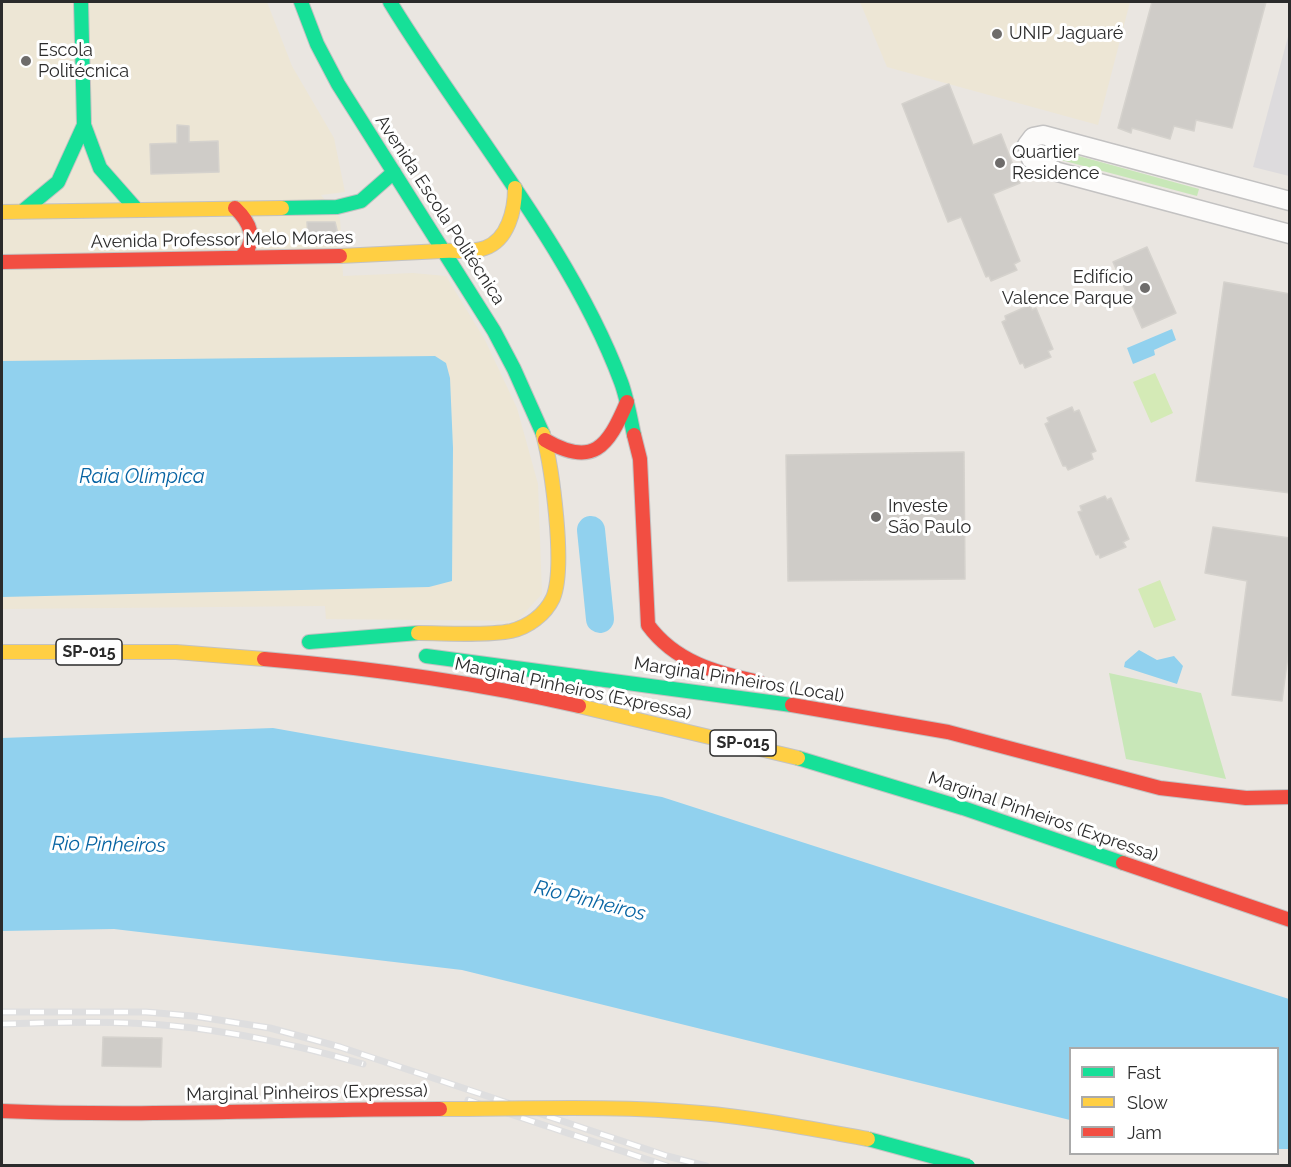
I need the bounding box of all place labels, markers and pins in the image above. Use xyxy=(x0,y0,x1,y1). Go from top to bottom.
place label: UNIP Jaguaré xyxy=(1009,23,1123,45)
marker: UNIP Jaguaré xyxy=(990,27,1004,41)
place label: Escola Politécnica xyxy=(38,40,129,82)
marker: Escola Politécnica xyxy=(19,54,33,68)
place label: Quartier Residence xyxy=(1012,142,1099,184)
marker: Quartier Residence xyxy=(993,156,1007,170)
place label: Edifício Valence Parque xyxy=(1002,267,1133,310)
marker: Edifício Valence Parque xyxy=(1138,281,1152,295)
place label: Investe São Paulo xyxy=(888,496,971,538)
marker: Investe São Paulo xyxy=(869,510,883,524)

